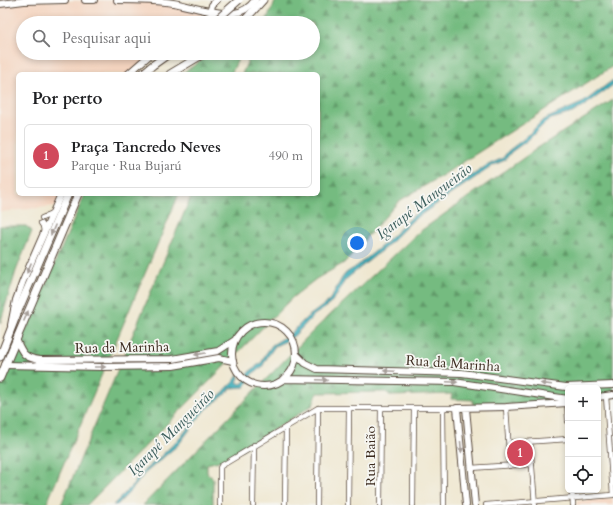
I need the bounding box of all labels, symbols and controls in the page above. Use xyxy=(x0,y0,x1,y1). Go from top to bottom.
search box xyxy=(16,16,320,60)
icon: search xyxy=(30,27,52,49)
text: Pesquisar aqui xyxy=(62,28,151,48)
text: Por perto xyxy=(32,87,102,110)
text: Praça Tancredo Neves xyxy=(71,137,221,157)
text: 1 xyxy=(43,147,49,165)
text: 490 m xyxy=(269,147,303,165)
text: Parque · Rua Bujarú xyxy=(71,157,182,175)
water label: Igarapé Mangueirão xyxy=(372,158,476,244)
one-way arrow xyxy=(49,224,55,236)
your location xyxy=(347,233,367,253)
one-way arrow xyxy=(25,263,31,275)
one-way arrow xyxy=(23,309,29,321)
street label: Rua da Marinha xyxy=(75,337,169,358)
one-way arrow xyxy=(194,351,206,357)
street label: Rua da Marinha xyxy=(405,351,501,376)
one-way arrow xyxy=(94,364,107,370)
one-way arrow xyxy=(382,368,395,374)
one-way arrow xyxy=(316,377,329,383)
one-way arrow xyxy=(446,379,458,386)
one-way arrow xyxy=(540,381,552,387)
water label: Igarapé Mangueirão xyxy=(123,384,219,480)
map controls xyxy=(565,385,601,493)
button: + xyxy=(565,385,601,421)
button: − xyxy=(565,421,601,457)
street label: Rua Baião xyxy=(361,425,380,486)
pin: 1 xyxy=(507,438,533,468)
one-way arrow xyxy=(457,441,464,453)
button: locate xyxy=(565,457,601,493)

